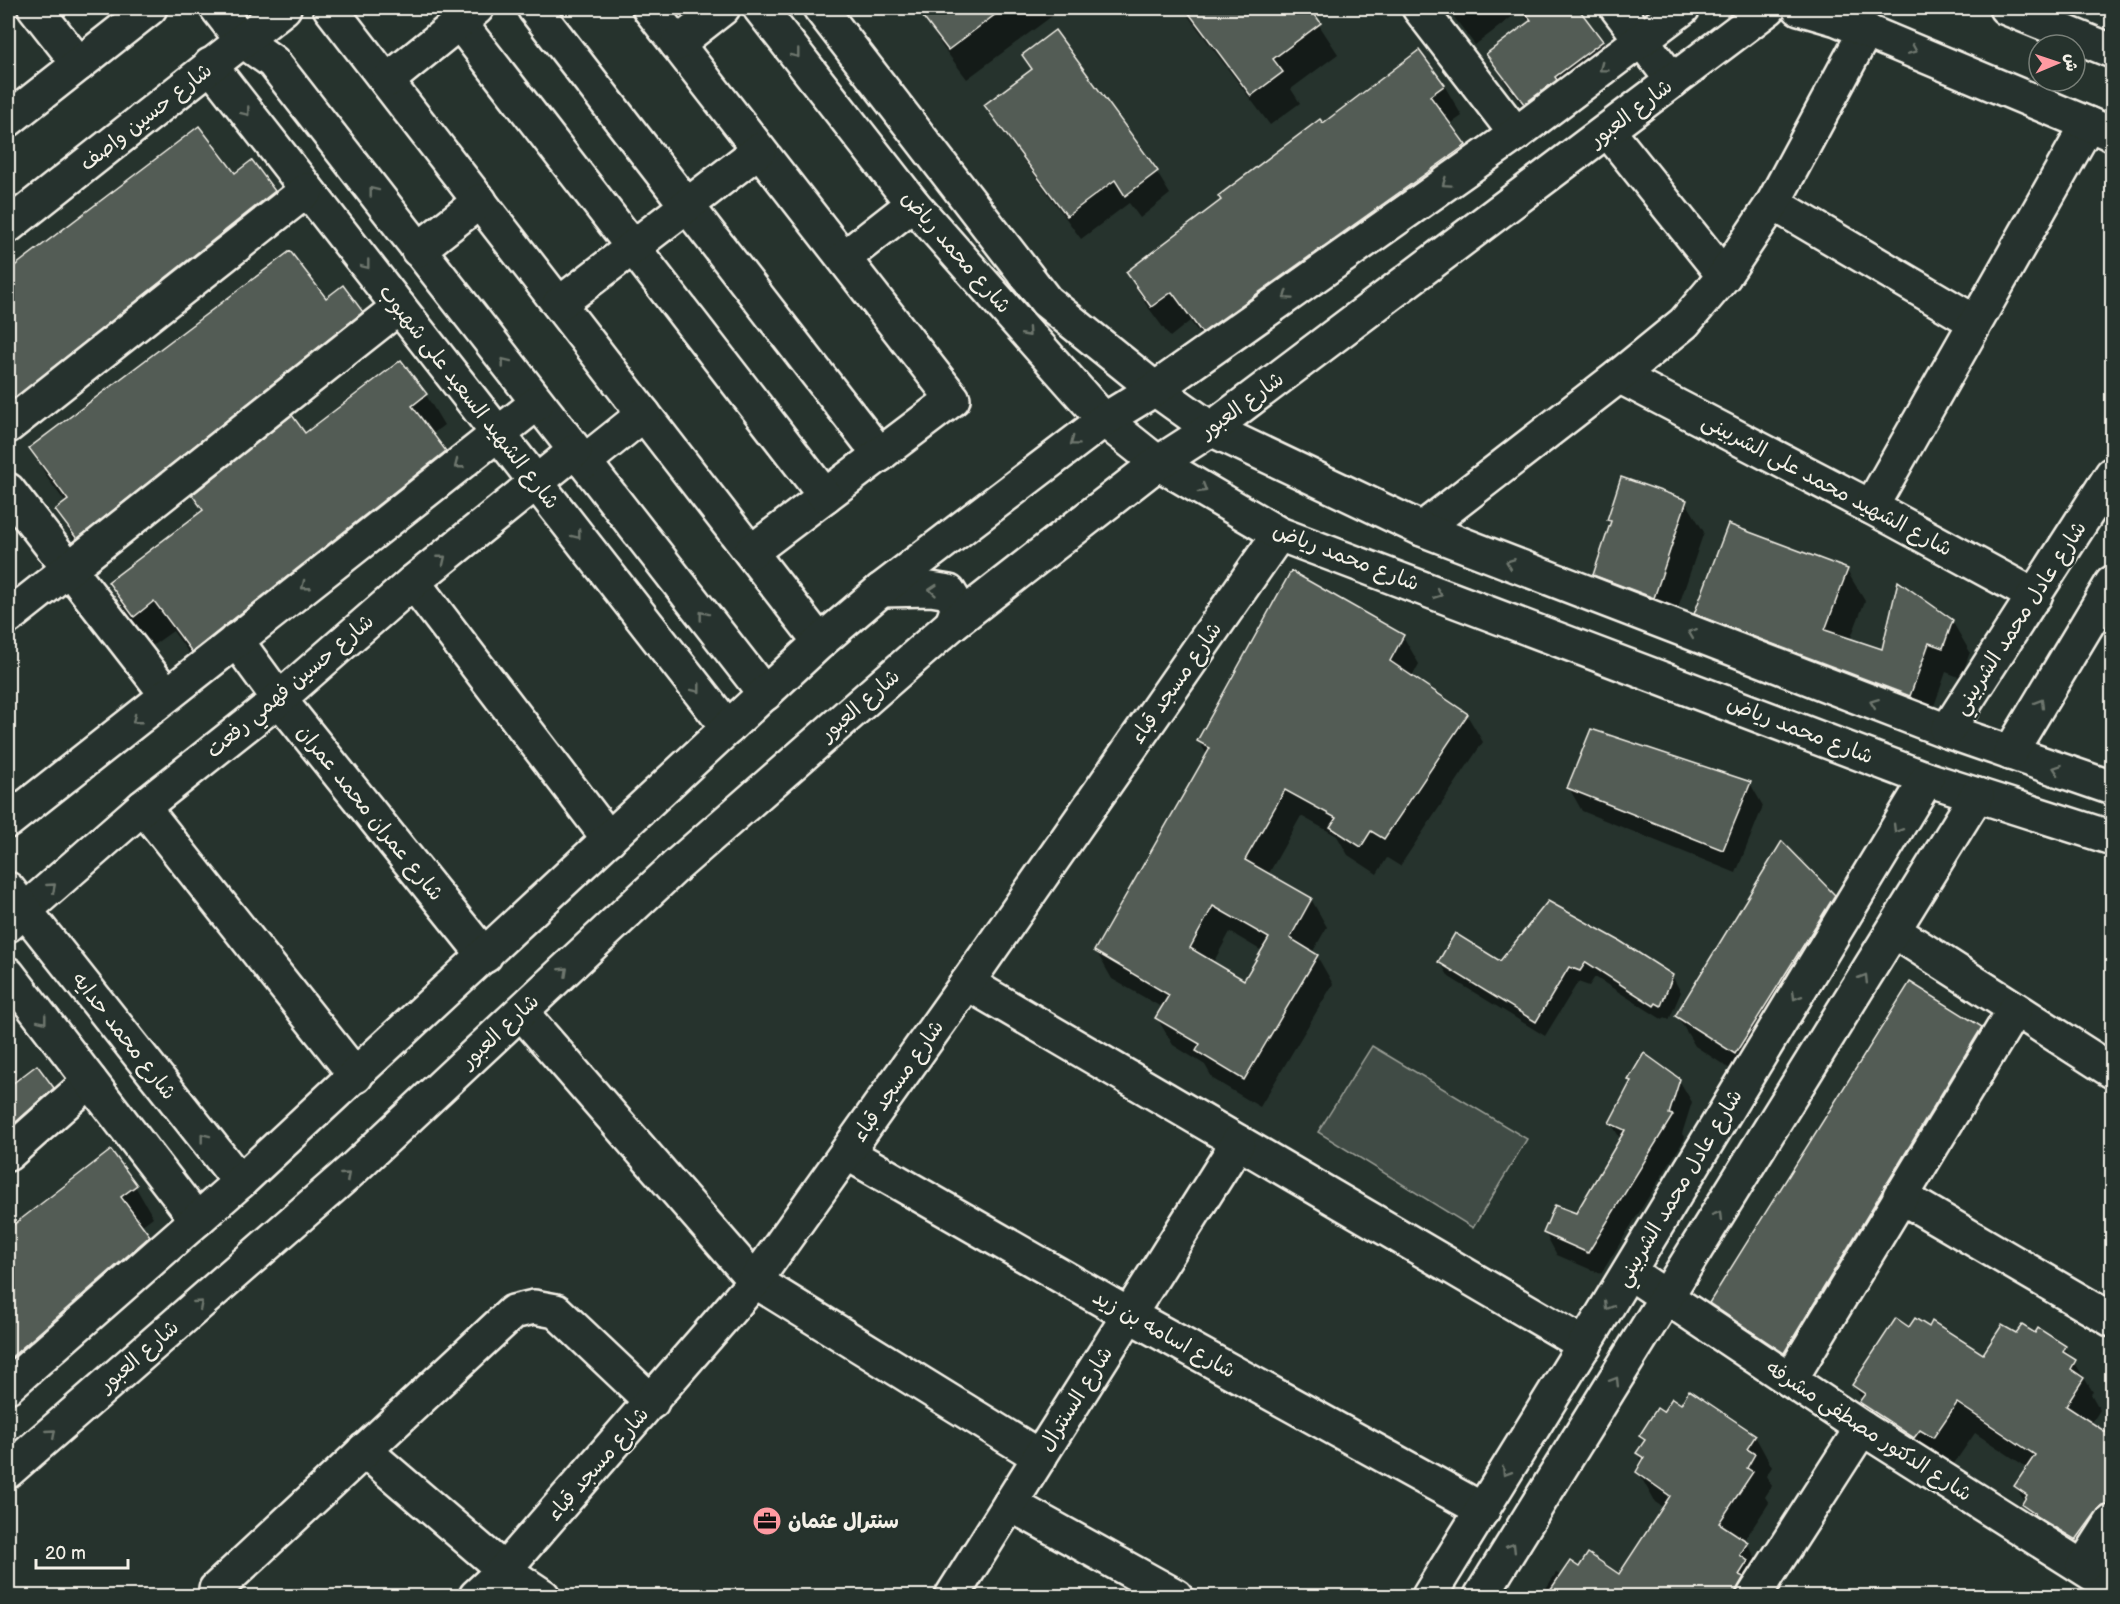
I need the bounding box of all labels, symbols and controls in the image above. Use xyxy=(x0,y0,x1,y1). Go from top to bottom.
north arrow xyxy=(2027,33,2087,93)
one-way arrow xyxy=(1906,43,1917,55)
one-way arrow xyxy=(789,47,800,58)
text: ش xyxy=(2061,53,2080,72)
street label: شارع حسين واصف xyxy=(75,58,218,178)
one-way arrow xyxy=(1599,61,1610,72)
street label: شارع العبور xyxy=(1583,74,1679,155)
one-way arrow xyxy=(239,105,250,116)
one-way arrow xyxy=(1441,176,1452,187)
street label: شارع محمد رياض xyxy=(894,185,1016,320)
one-way arrow xyxy=(369,187,380,198)
one-way arrow xyxy=(359,259,370,270)
street label: شارع الشهيد السعيد على شهبوب xyxy=(372,280,565,516)
one-way arrow xyxy=(1282,289,1293,300)
one-way arrow xyxy=(1020,326,1031,337)
one-way arrow xyxy=(502,358,513,369)
street label: شارع العبور xyxy=(1194,366,1290,447)
street label: شارع الشهيد محمد على الشربينى xyxy=(1697,408,1956,563)
one-way arrow xyxy=(1070,435,1081,446)
one-way arrow xyxy=(454,457,465,468)
one-way arrow xyxy=(1197,482,1207,494)
street label: شارع عادل محمد الشربيني xyxy=(1948,517,2097,723)
street label: شارع محمد رياض xyxy=(1269,518,1423,598)
one-way arrow xyxy=(569,528,580,539)
one-way arrow xyxy=(435,555,446,566)
one-way arrow xyxy=(1505,557,1516,570)
one-way arrow xyxy=(301,578,312,589)
one-way arrow xyxy=(928,584,937,597)
one-way arrow xyxy=(1432,586,1443,599)
street label: شارع حسين فهمي رفعت xyxy=(201,609,383,768)
one-way arrow xyxy=(699,611,710,622)
street label: شارع مسجد قباء xyxy=(1125,617,1229,750)
one-way arrow xyxy=(1687,627,1698,640)
street label: شارع العبور xyxy=(814,664,906,749)
one-way arrow xyxy=(689,682,700,693)
street label: شارع محمد رياض xyxy=(1723,691,1877,771)
one-way arrow xyxy=(1869,698,1880,710)
one-way arrow xyxy=(2033,699,2044,709)
one-way arrow xyxy=(132,712,143,723)
street label: شارع عمران محمد عمران xyxy=(290,720,449,907)
one-way arrow xyxy=(2052,764,2063,776)
one-way arrow xyxy=(1893,823,1904,833)
one-way arrow xyxy=(45,883,56,894)
street label: شارع محمد حدايه xyxy=(65,967,182,1106)
one-way arrow xyxy=(558,967,568,978)
one-way arrow xyxy=(1857,974,1869,984)
street label: شارع العبور xyxy=(454,989,545,1076)
one-way arrow xyxy=(1792,990,1803,1000)
one-way arrow xyxy=(36,1013,47,1024)
street label: شارع مسجد قباء xyxy=(847,1015,951,1148)
street label: شارع عادل محمد الشربيني xyxy=(1610,1085,1753,1294)
one-way arrow xyxy=(200,1132,211,1143)
one-way arrow xyxy=(339,1172,349,1183)
one-way arrow xyxy=(1710,1211,1722,1221)
street label: شارع اسامه بن زيد xyxy=(1087,1284,1240,1385)
one-way arrow xyxy=(1604,1300,1615,1310)
one-way arrow xyxy=(192,1301,203,1312)
street label: شارع العبور xyxy=(93,1315,185,1400)
street label: شارع السنترال xyxy=(1034,1342,1120,1457)
street label: شارع الدكتور مصطفى مشرفه xyxy=(1760,1355,1976,1509)
one-way arrow xyxy=(1607,1377,1619,1387)
street label: شارع مسجد قباء xyxy=(542,1402,656,1527)
one-way arrow xyxy=(45,1429,56,1440)
one-way arrow xyxy=(1502,1466,1513,1477)
office icon: سنترال عثمان xyxy=(751,1505,783,1537)
place label: سنترال عثمان xyxy=(788,1509,899,1534)
scale bar xyxy=(36,1532,128,1570)
text: 20 m xyxy=(45,1543,86,1564)
one-way arrow xyxy=(1505,1543,1517,1553)

